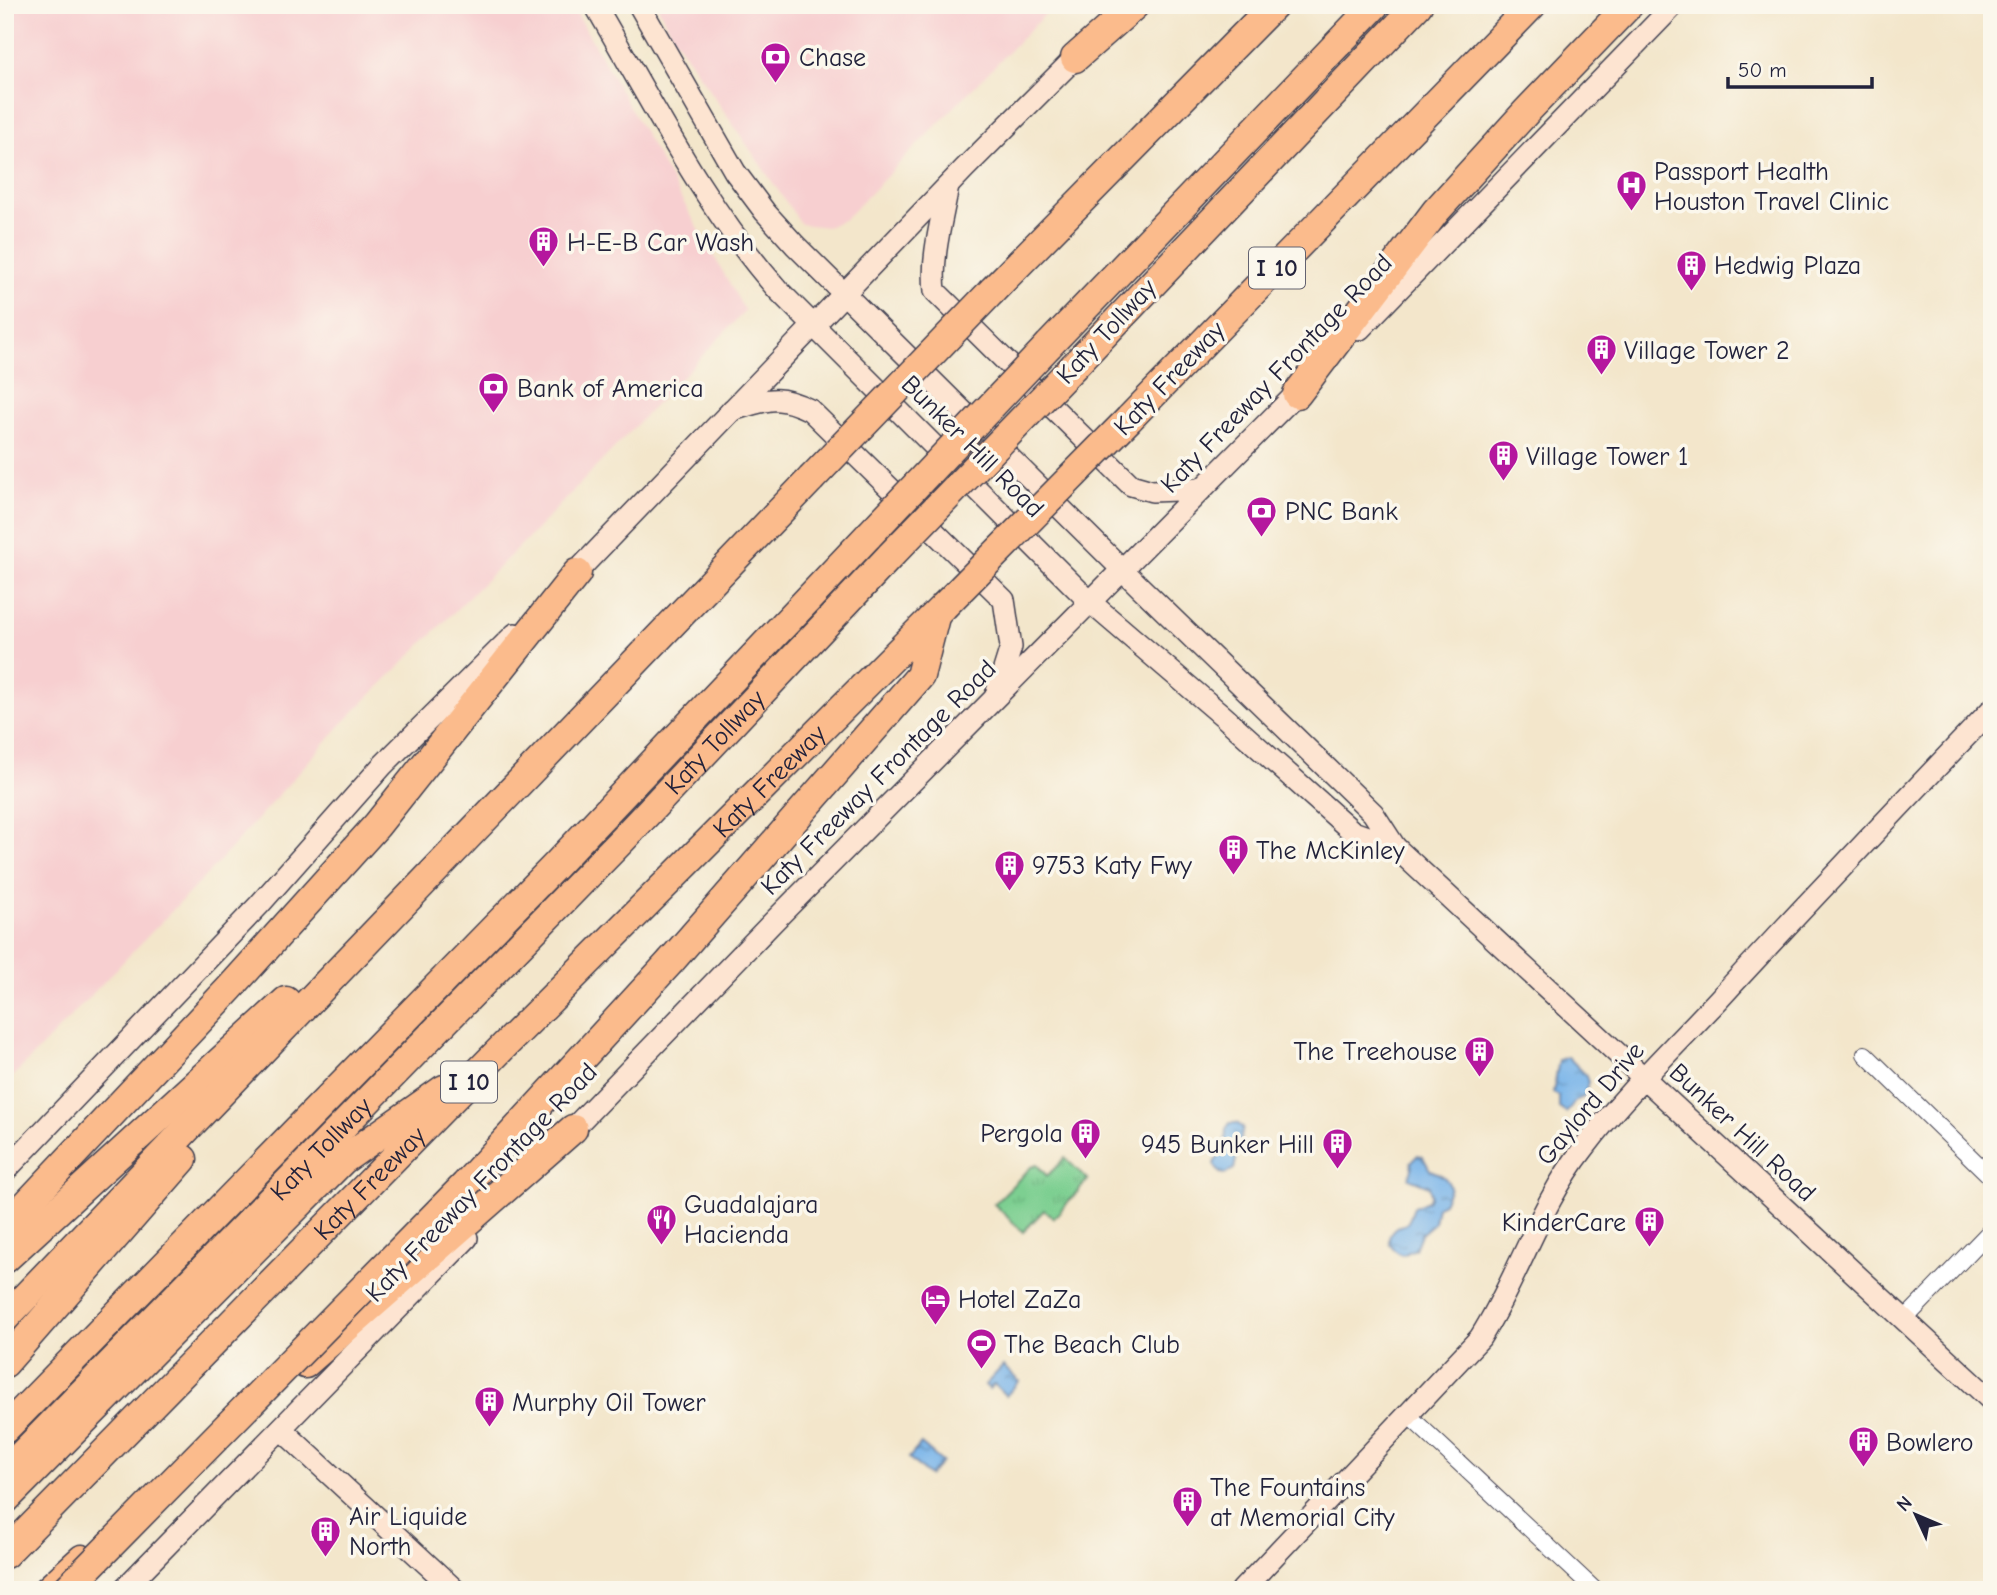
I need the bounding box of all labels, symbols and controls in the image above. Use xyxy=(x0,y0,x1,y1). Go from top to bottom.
bank icon: Chase xyxy=(759,40,793,84)
place label: Chase xyxy=(799,43,866,73)
scale bar xyxy=(1728,46,1871,90)
text: 50 m xyxy=(1738,58,1787,82)
place label: Passport Health Houston Travel Clinic xyxy=(1654,157,1889,217)
hospital icon: Passport Health Houston Travel Clinic xyxy=(1614,169,1648,213)
building icon: H-E-B Car Wash xyxy=(527,225,561,269)
place label: H-E-B Car Wash xyxy=(567,228,754,258)
street label: Katy Freeway Frontage Road xyxy=(1154,247,1398,499)
road number: I 10 xyxy=(1249,247,1305,288)
building icon: Hedwig Plaza xyxy=(1674,248,1708,292)
place label: Hedwig Plaza xyxy=(1714,251,1861,281)
street label: Katy Tollway xyxy=(1051,273,1163,390)
street label: Katy Freeway xyxy=(1107,314,1231,442)
building icon: Village Tower 2 xyxy=(1584,333,1618,377)
place label: Village Tower 2 xyxy=(1624,336,1790,366)
street label: Bunker Hill Road xyxy=(895,369,1050,524)
bank icon: Bank of America xyxy=(477,371,511,415)
place label: Bank of America xyxy=(517,374,704,404)
building icon: Village Tower 1 xyxy=(1486,439,1520,483)
place label: Village Tower 1 xyxy=(1526,442,1688,472)
bank icon: PNC Bank xyxy=(1245,494,1279,538)
place label: PNC Bank xyxy=(1285,497,1398,527)
street label: Katy Freeway Frontage Road xyxy=(754,653,1002,901)
street label: Katy Tollway xyxy=(659,684,772,801)
street label: Katy Freeway xyxy=(706,717,832,843)
building icon: The McKinley xyxy=(1216,833,1250,877)
place label: The McKinley xyxy=(1256,836,1405,866)
building icon: 9753 Katy Fwy xyxy=(992,848,1026,892)
place label: 9753 Katy Fwy xyxy=(1032,851,1192,881)
building icon: The Treehouse xyxy=(1463,1034,1497,1078)
street label: Gaylord Drive xyxy=(1531,1036,1651,1171)
place label: The Treehouse xyxy=(1294,1037,1457,1067)
street label: Katy Freeway Frontage Road xyxy=(359,1056,603,1308)
street label: Bunker Hill Road xyxy=(1663,1057,1822,1208)
road number: I 10 xyxy=(441,1062,497,1102)
street label: Katy Tollway xyxy=(265,1091,379,1207)
building icon: Pergola xyxy=(1069,1116,1103,1160)
street label: Katy Freeway xyxy=(308,1119,432,1247)
place label: Pergola xyxy=(980,1119,1063,1149)
building icon: 945 Bunker Hill xyxy=(1320,1127,1354,1171)
place label: 945 Bunker Hill xyxy=(1141,1130,1314,1160)
place label: Guadalajara Hacienda xyxy=(684,1190,818,1250)
restaurant icon: Guadalajara Hacienda xyxy=(644,1202,678,1246)
building icon: KinderCare xyxy=(1632,1205,1666,1249)
place label: KinderCare xyxy=(1502,1208,1626,1238)
hotel icon: Hotel ZaZa xyxy=(918,1282,952,1326)
place label: Hotel ZaZa xyxy=(958,1285,1082,1315)
sports icon: The Beach Club xyxy=(964,1327,998,1371)
place label: The Beach Club xyxy=(1004,1330,1180,1360)
building icon: Murphy Oil Tower xyxy=(472,1385,506,1429)
place label: Murphy Oil Tower xyxy=(512,1388,706,1418)
building icon: Bowlero xyxy=(1846,1425,1880,1469)
place label: Bowlero xyxy=(1886,1428,1974,1458)
place label: The Fountains at Memorial City xyxy=(1210,1473,1395,1533)
north arrow xyxy=(1882,1480,1952,1550)
building icon: The Fountains at Memorial City xyxy=(1170,1485,1204,1529)
text: N xyxy=(1892,1492,1917,1516)
place label: Air Liquide North xyxy=(349,1502,467,1562)
building icon: Air Liquide North xyxy=(309,1514,343,1558)

